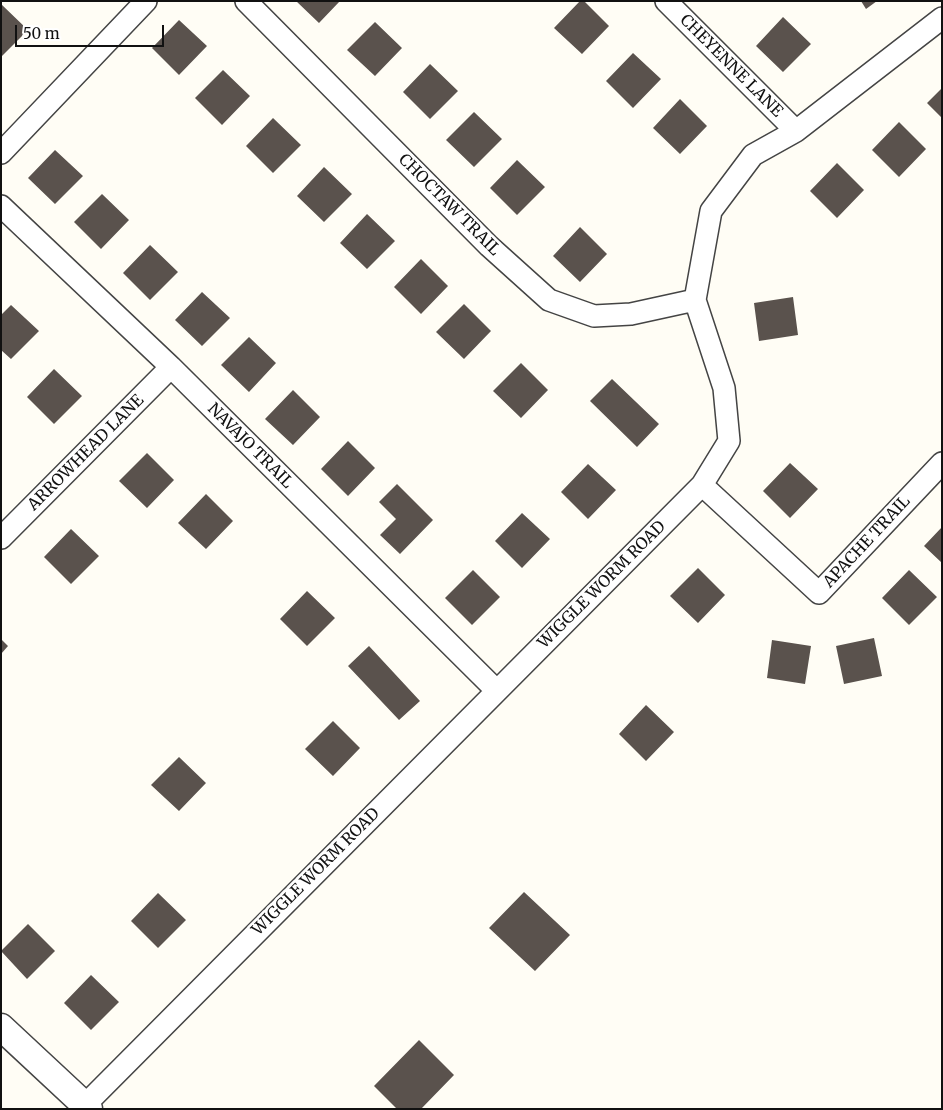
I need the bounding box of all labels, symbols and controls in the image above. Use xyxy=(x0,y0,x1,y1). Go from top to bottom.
street label: CHEYENNE LANE xyxy=(676,11,786,121)
scale bar xyxy=(18,15,166,47)
text: 50 m xyxy=(23,24,60,43)
street label: CHOCTAW TRAIL xyxy=(394,150,504,260)
street label: ARROWHEAD LANE xyxy=(24,391,148,515)
street label: NAVAJO TRAIL xyxy=(203,399,297,493)
street label: APACHE TRAIL xyxy=(820,492,914,592)
street label: WIGGLE WORM ROAD xyxy=(534,517,670,653)
street label: WIGGLE WORM ROAD xyxy=(248,804,384,940)

